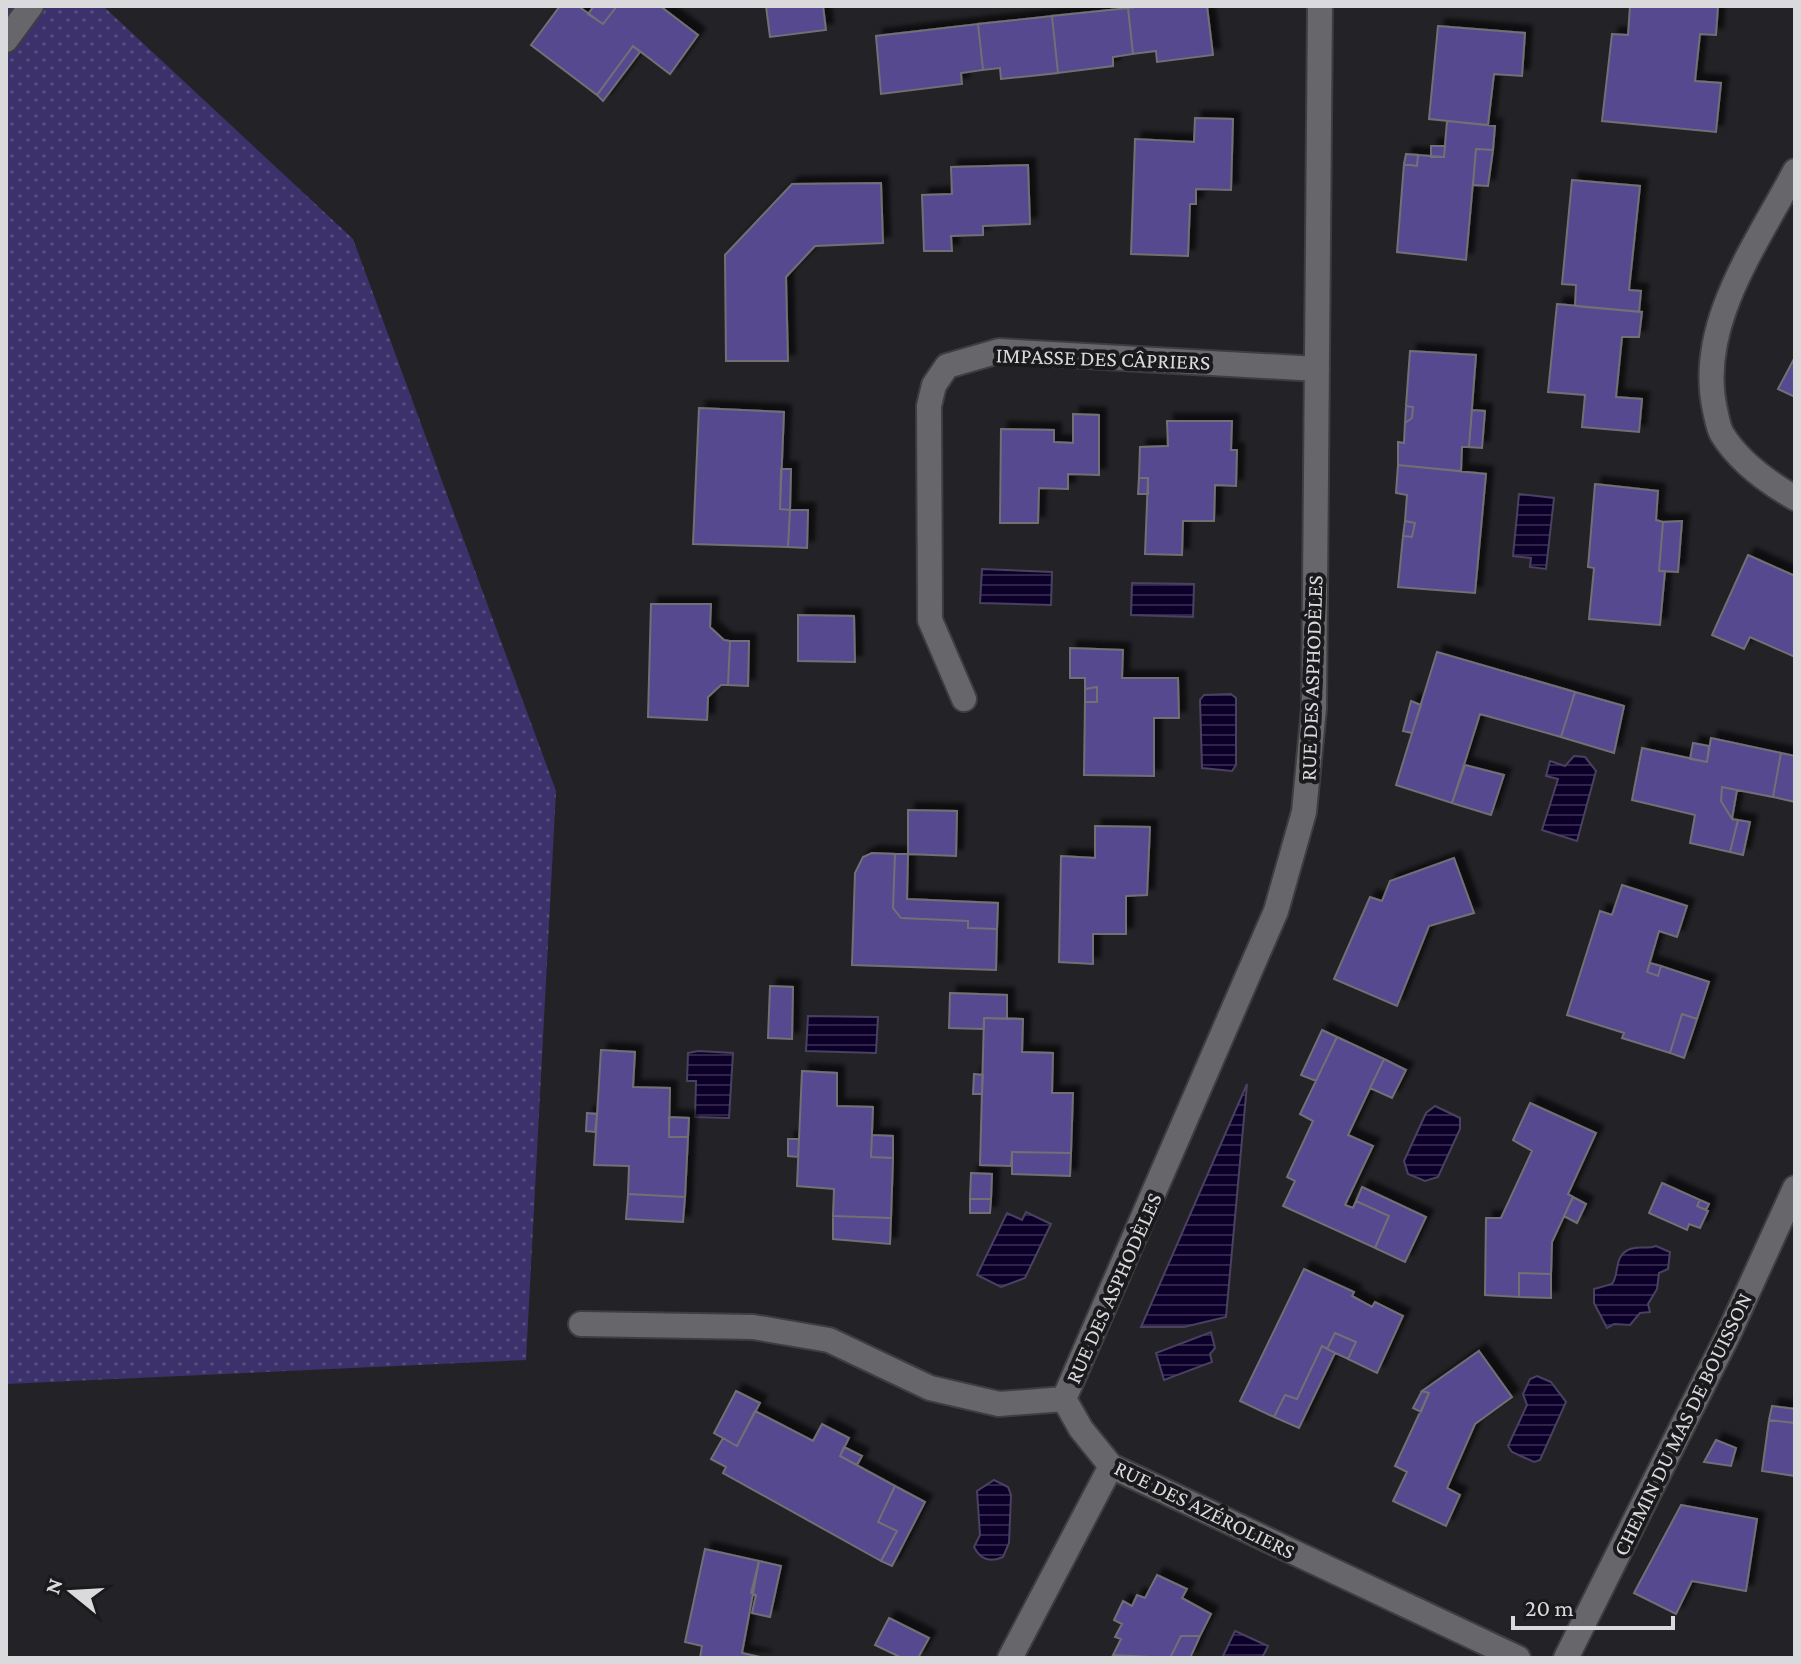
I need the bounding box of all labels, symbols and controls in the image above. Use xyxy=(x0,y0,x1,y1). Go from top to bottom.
street label: IMPASSE DES CÂPRIERS xyxy=(995,342,1211,375)
street label: RUE DES ASPHODÈLES xyxy=(1295,575,1328,781)
street label: RUE DES ASPHODÈLES xyxy=(1060,1189,1167,1387)
street label: CHEMIN DU MAS DE BOUISSON xyxy=(1608,1289,1757,1560)
street label: RUE DES AZÉROLIERS xyxy=(1111,1455,1299,1564)
north arrow xyxy=(32,1552,112,1632)
text: N xyxy=(39,1575,68,1597)
scale bar xyxy=(1513,1580,1673,1630)
text: 20 m xyxy=(1525,1594,1574,1621)

